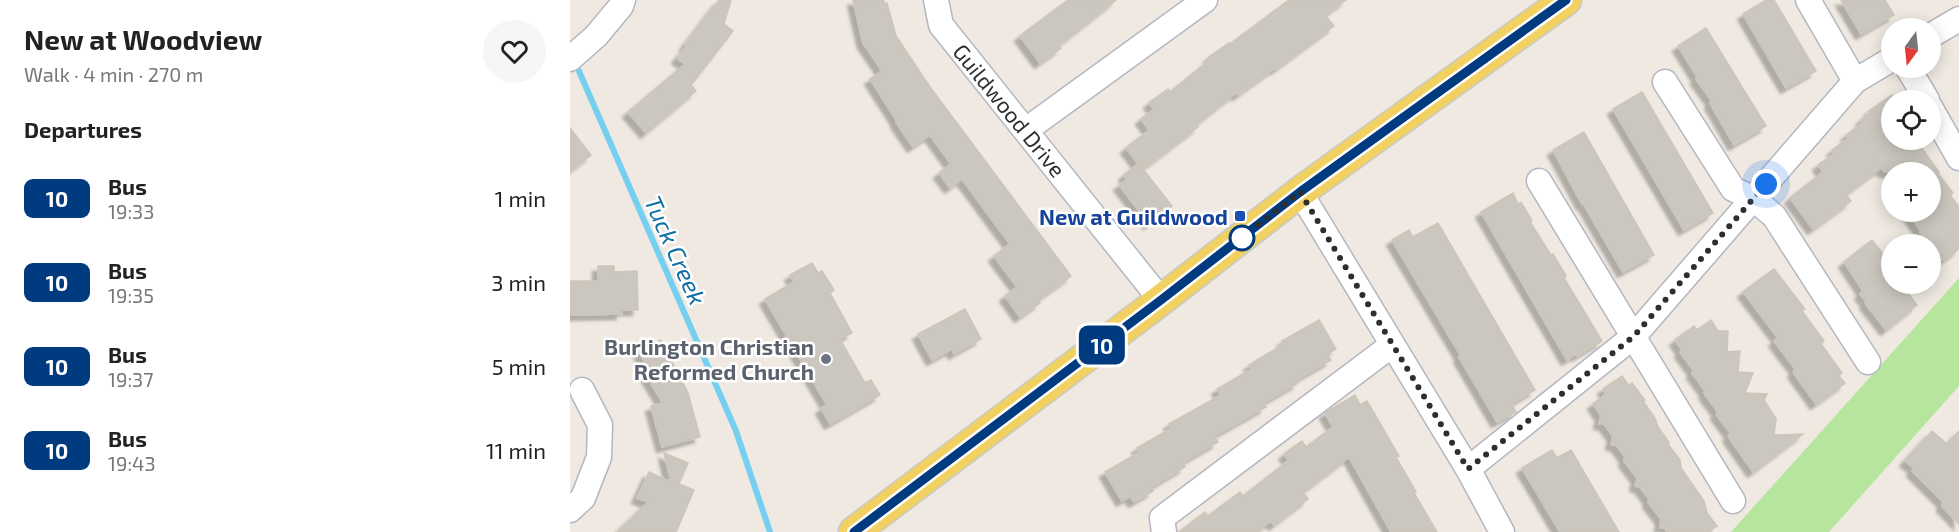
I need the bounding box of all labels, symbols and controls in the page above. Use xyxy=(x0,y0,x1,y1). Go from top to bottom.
north arrow xyxy=(1881,18,1941,78)
map controls xyxy=(1881,18,1941,294)
button: heart xyxy=(483,20,546,83)
text: New at Woodview xyxy=(24,22,262,56)
street label: Guildwood Drive xyxy=(948,38,1072,182)
text: Walk · 4 min · 270 m xyxy=(24,62,203,86)
button: locate xyxy=(1881,90,1941,150)
text: Departures xyxy=(24,116,142,142)
button: + xyxy=(1881,162,1941,222)
your location xyxy=(1751,169,1781,199)
text: Bus xyxy=(108,173,147,199)
text: 1 min xyxy=(495,185,546,211)
text: 10 xyxy=(46,186,68,211)
water label: Tuck Creek xyxy=(639,191,713,309)
text: 19:33 xyxy=(108,199,154,223)
place label: New at Guildwood xyxy=(1039,203,1228,229)
marker: New at Guildwood xyxy=(1233,209,1247,223)
unlabelled marker xyxy=(1229,225,1255,251)
button: − xyxy=(1881,234,1941,294)
text: Bus xyxy=(108,257,147,283)
text: 3 min xyxy=(491,269,546,295)
text: 10 xyxy=(46,270,68,295)
text: 19:35 xyxy=(108,283,154,307)
line badge: 10 xyxy=(1075,326,1129,364)
place label: Burlington Christian Reformed Church xyxy=(604,333,814,384)
text: 10 xyxy=(1091,333,1113,358)
text: Bus xyxy=(108,341,147,367)
marker: Burlington Christian Reformed Church xyxy=(819,352,833,366)
text: 5 min xyxy=(492,353,546,379)
text: 10 xyxy=(46,354,68,379)
text: 19:37 xyxy=(108,367,153,391)
text: Bus xyxy=(108,425,147,451)
text: 11 min xyxy=(486,437,546,463)
text: 10 xyxy=(46,438,68,463)
text: 19:43 xyxy=(108,451,156,475)

